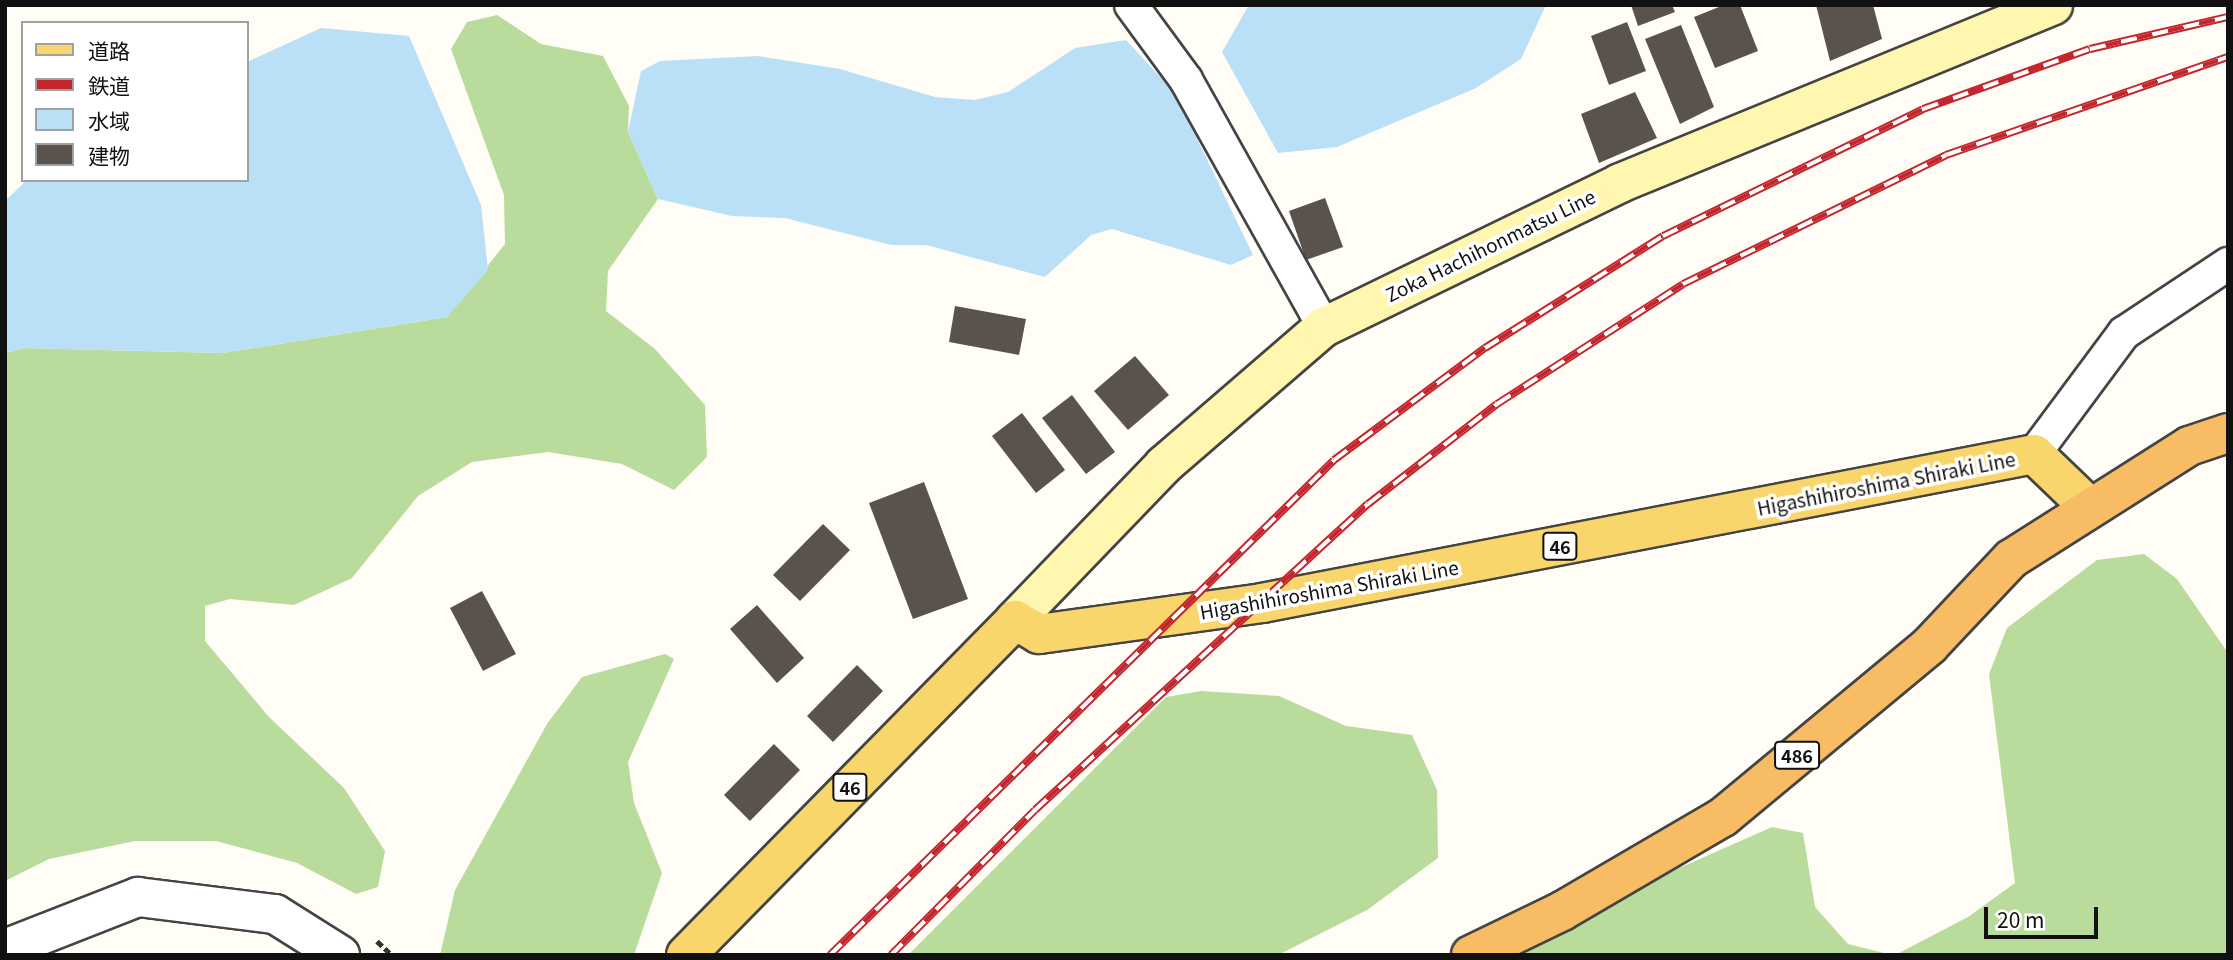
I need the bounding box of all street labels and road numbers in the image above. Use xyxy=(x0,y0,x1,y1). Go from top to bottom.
street label: Zoka Hachihonmatsu Line xyxy=(1381,184,1599,306)
street label: Higashihiroshima Shiraki Line xyxy=(1755,447,2017,519)
road number: 46 xyxy=(1541,532,1579,560)
street label: Higashihiroshima Shiraki Line xyxy=(1198,555,1460,623)
road number: 486 xyxy=(1772,740,1822,770)
road number: 46 xyxy=(831,772,869,802)

